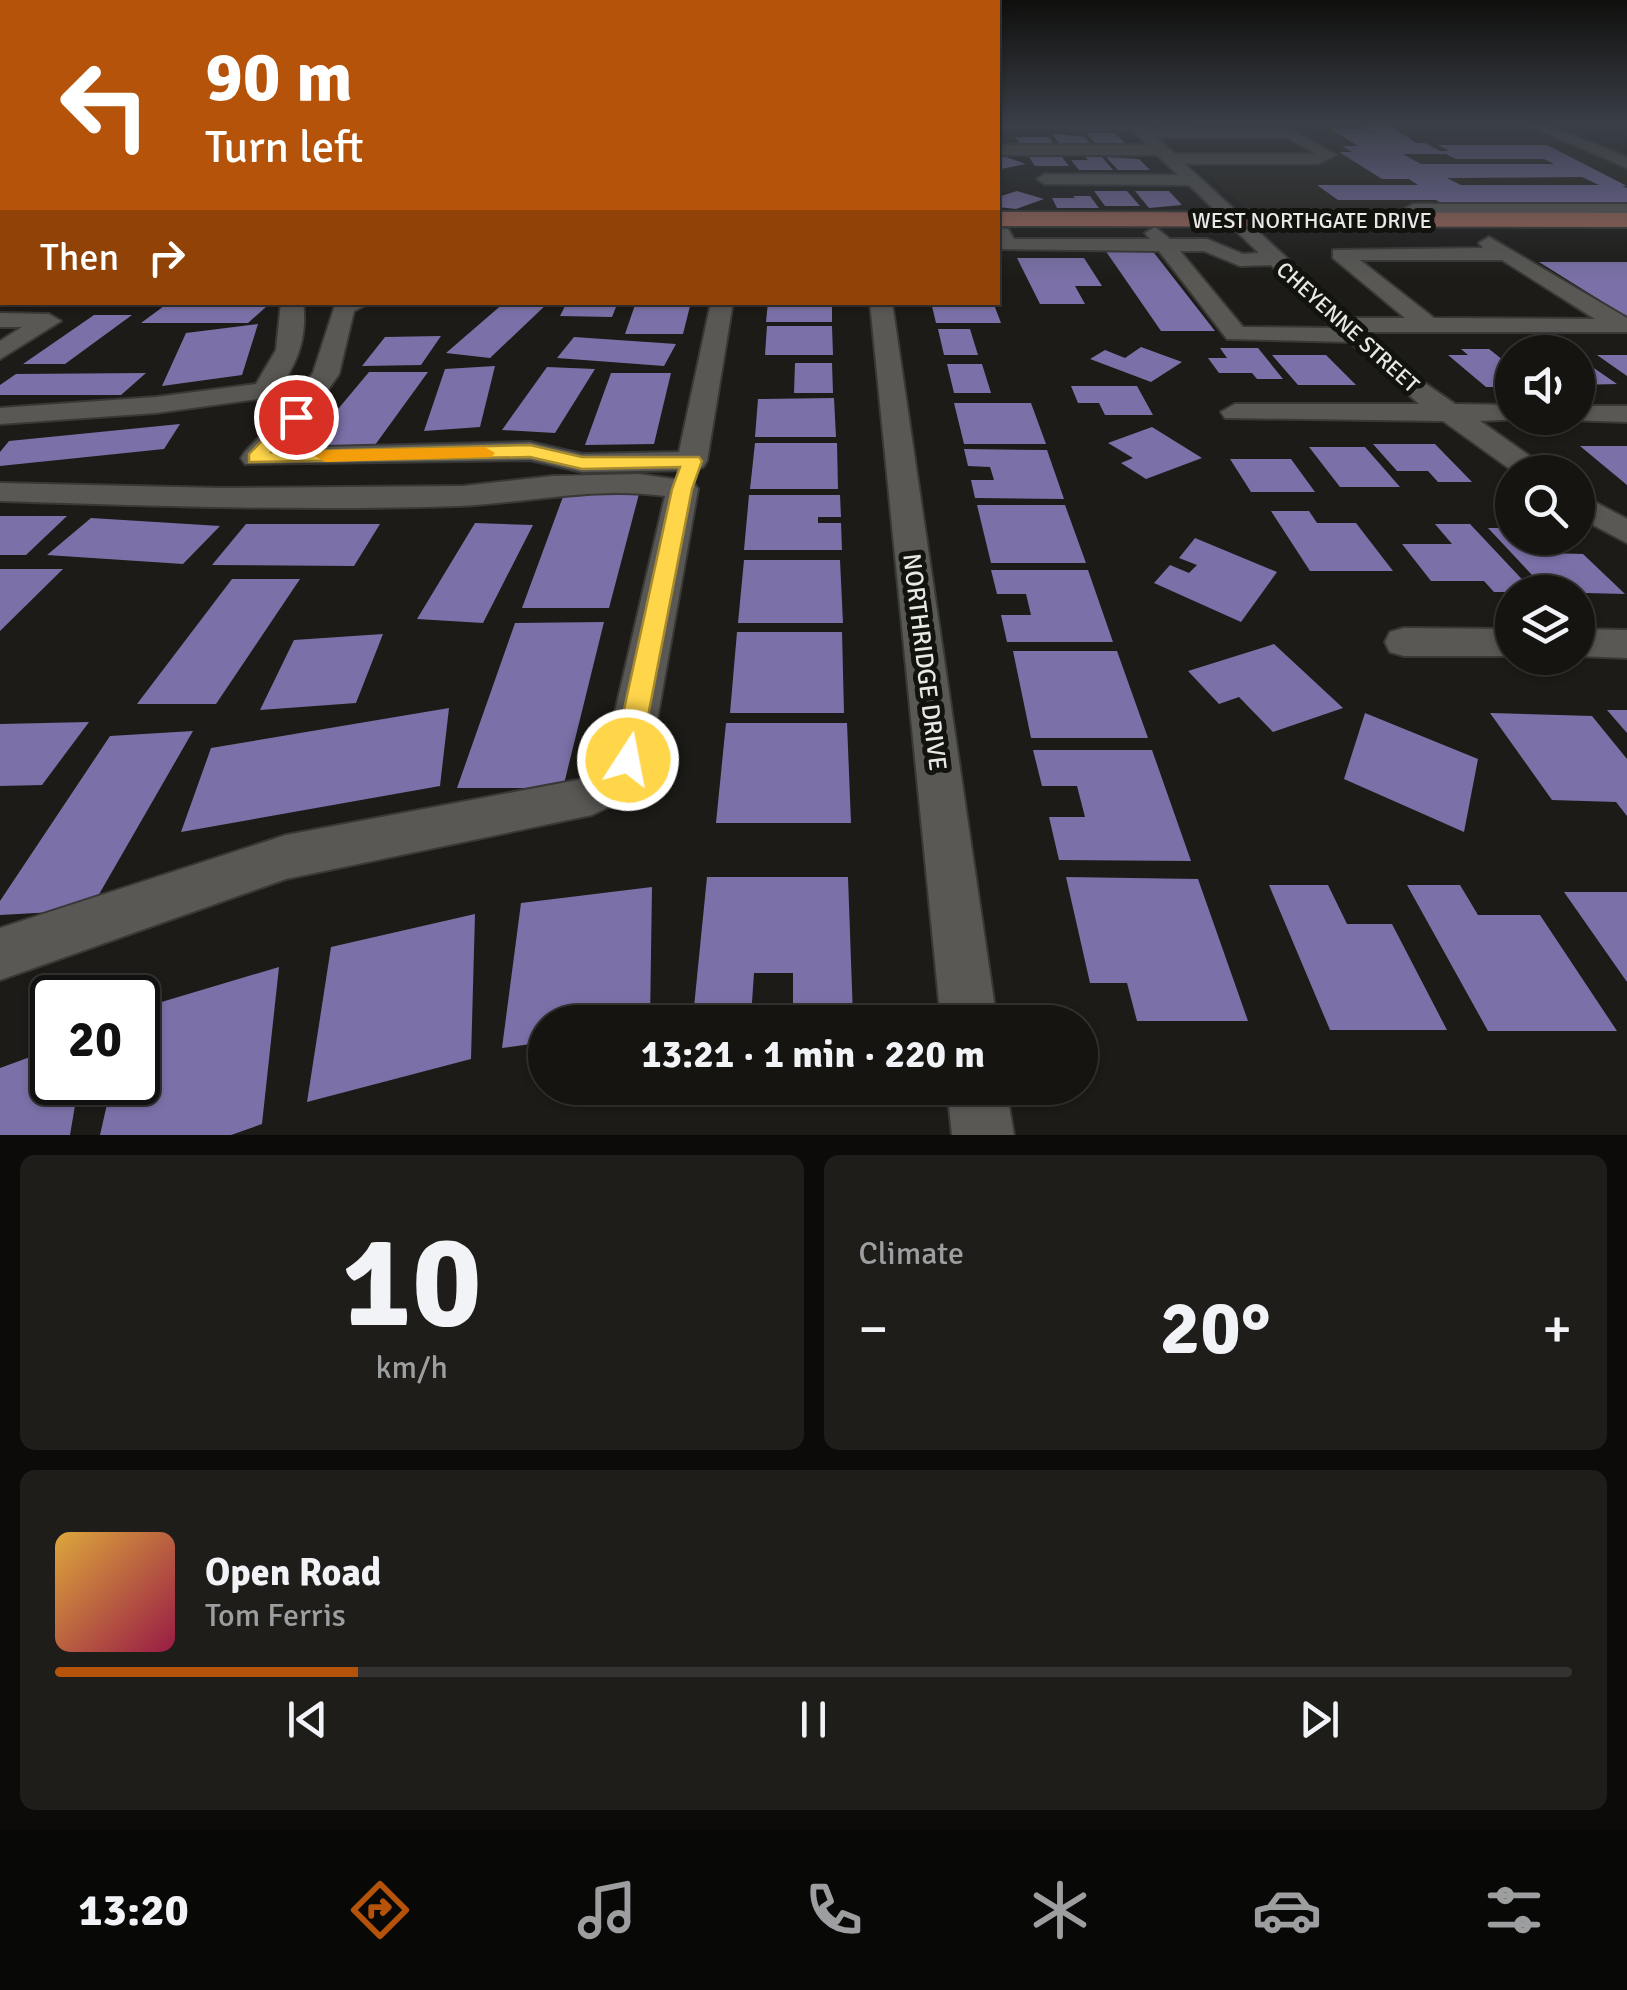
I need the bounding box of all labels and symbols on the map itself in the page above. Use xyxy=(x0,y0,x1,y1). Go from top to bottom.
street label: WEST NORTHGATE DRIVE xyxy=(1192,207,1432,234)
street label: CHEYENNE STREET xyxy=(1271,256,1425,398)
pin xyxy=(254,375,339,460)
street label: NORTHRIDGE DRIVE xyxy=(896,552,954,772)
position arrow xyxy=(576,708,680,812)
speed limit sign: 20 xyxy=(30,975,160,1105)

